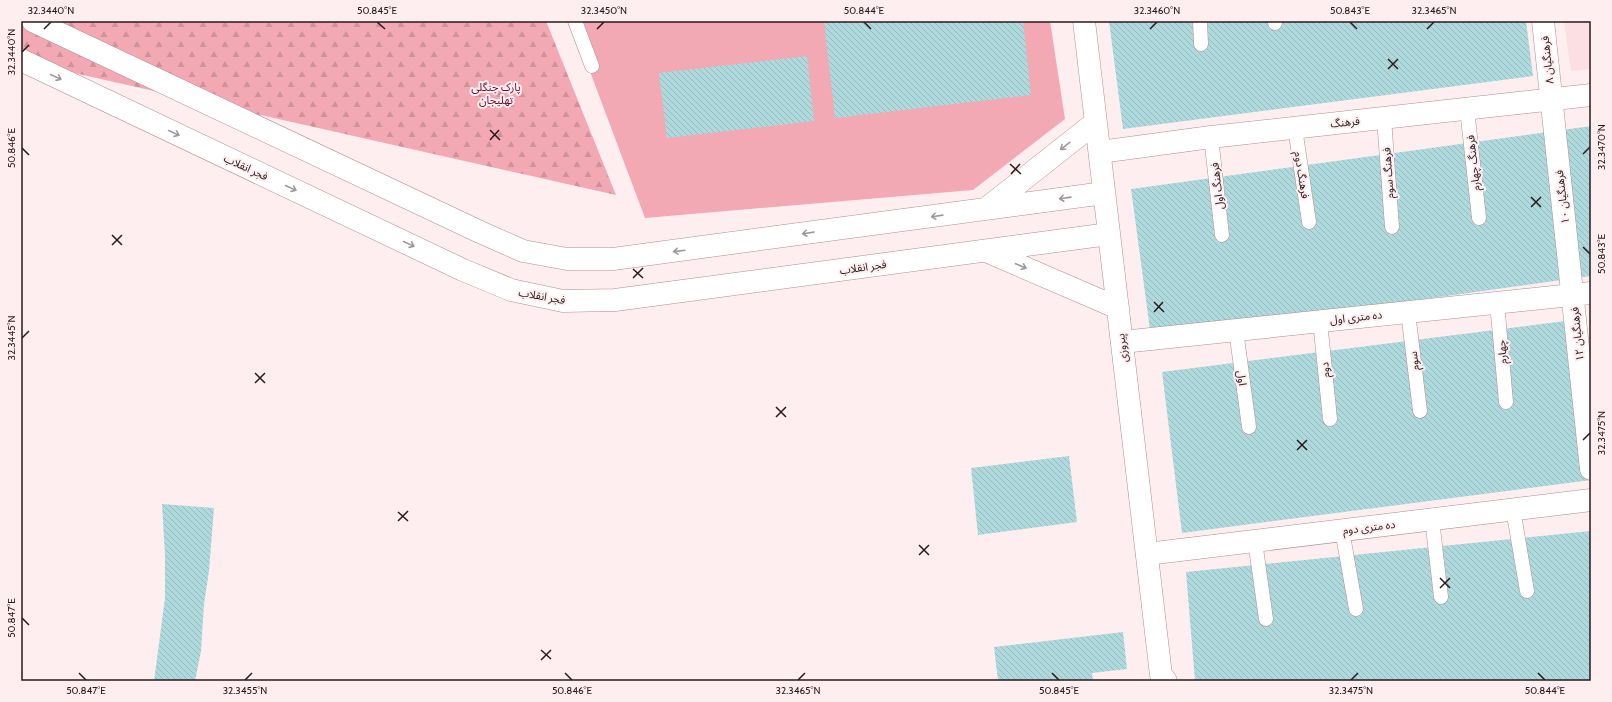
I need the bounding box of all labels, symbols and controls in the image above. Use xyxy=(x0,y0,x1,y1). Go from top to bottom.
text: 32.3440°N xyxy=(28,4,74,17)
text: 50.845°E xyxy=(357,4,397,17)
text: 32.3450°N xyxy=(581,4,627,17)
text: 50.844°E xyxy=(844,4,885,17)
text: 32.3460°N xyxy=(1134,4,1180,17)
text: 50.843°E xyxy=(1330,4,1370,17)
text: 32.3465°N xyxy=(1412,4,1456,17)
text: 32.3440°N xyxy=(5,29,18,75)
street label: فرهنگیان ۸ xyxy=(1538,35,1557,85)
one-way arrow xyxy=(50,74,62,81)
park label: پارک جنگلی تهلیجان xyxy=(471,80,521,107)
street label: فرهنگ xyxy=(1330,113,1361,131)
text: 32.3470°N xyxy=(1595,124,1608,170)
text: 50.846°E xyxy=(5,127,18,168)
one-way arrow xyxy=(167,130,179,137)
street label: فرهنگ چهارم xyxy=(1463,134,1484,192)
one-way arrow xyxy=(1060,142,1071,151)
street label: فرهنگ سوم xyxy=(1379,147,1398,199)
street label: فرهنگ دوم xyxy=(1290,150,1313,200)
street label: فجر انقلاب xyxy=(222,151,270,184)
street label: فرهنگ اول xyxy=(1207,162,1227,210)
street label: فرهنگیان ۱۰ xyxy=(1552,169,1572,225)
one-way arrow xyxy=(285,185,297,192)
one-way arrow xyxy=(1059,194,1072,202)
one-way arrow xyxy=(931,212,944,220)
one-way arrow xyxy=(802,229,815,237)
text: 50.843°E xyxy=(1595,234,1608,274)
one-way arrow xyxy=(402,241,414,248)
one-way arrow xyxy=(673,247,686,255)
street label: فجر انقلاب xyxy=(839,257,888,277)
one-way arrow xyxy=(1015,263,1027,270)
street label: فجر انقلاب xyxy=(517,285,567,307)
street label: فرهنگیان ۱۲ xyxy=(1567,306,1587,362)
street label: ده متری اول xyxy=(1329,307,1383,327)
text: 32.3445°N xyxy=(5,315,18,361)
street label: پیروزی xyxy=(1113,333,1132,363)
street label: چهارم xyxy=(1494,339,1511,365)
street label: سوم xyxy=(1406,350,1423,371)
street label: دوم xyxy=(1317,361,1334,378)
street label: اول xyxy=(1234,370,1250,386)
text: 32.3475°N xyxy=(1595,411,1608,455)
street label: ده متری دوم xyxy=(1342,517,1396,538)
text: 50.847°E xyxy=(5,598,18,638)
text: 50.847°E xyxy=(66,684,106,697)
text: 32.3455°N xyxy=(223,684,267,697)
text: 50.846°E xyxy=(552,684,593,697)
text: 32.3465°N xyxy=(776,684,820,697)
text: 50.845°E xyxy=(1039,684,1079,697)
text: 32.3475°N xyxy=(1329,684,1373,697)
text: 50.844°E xyxy=(1525,684,1566,697)

